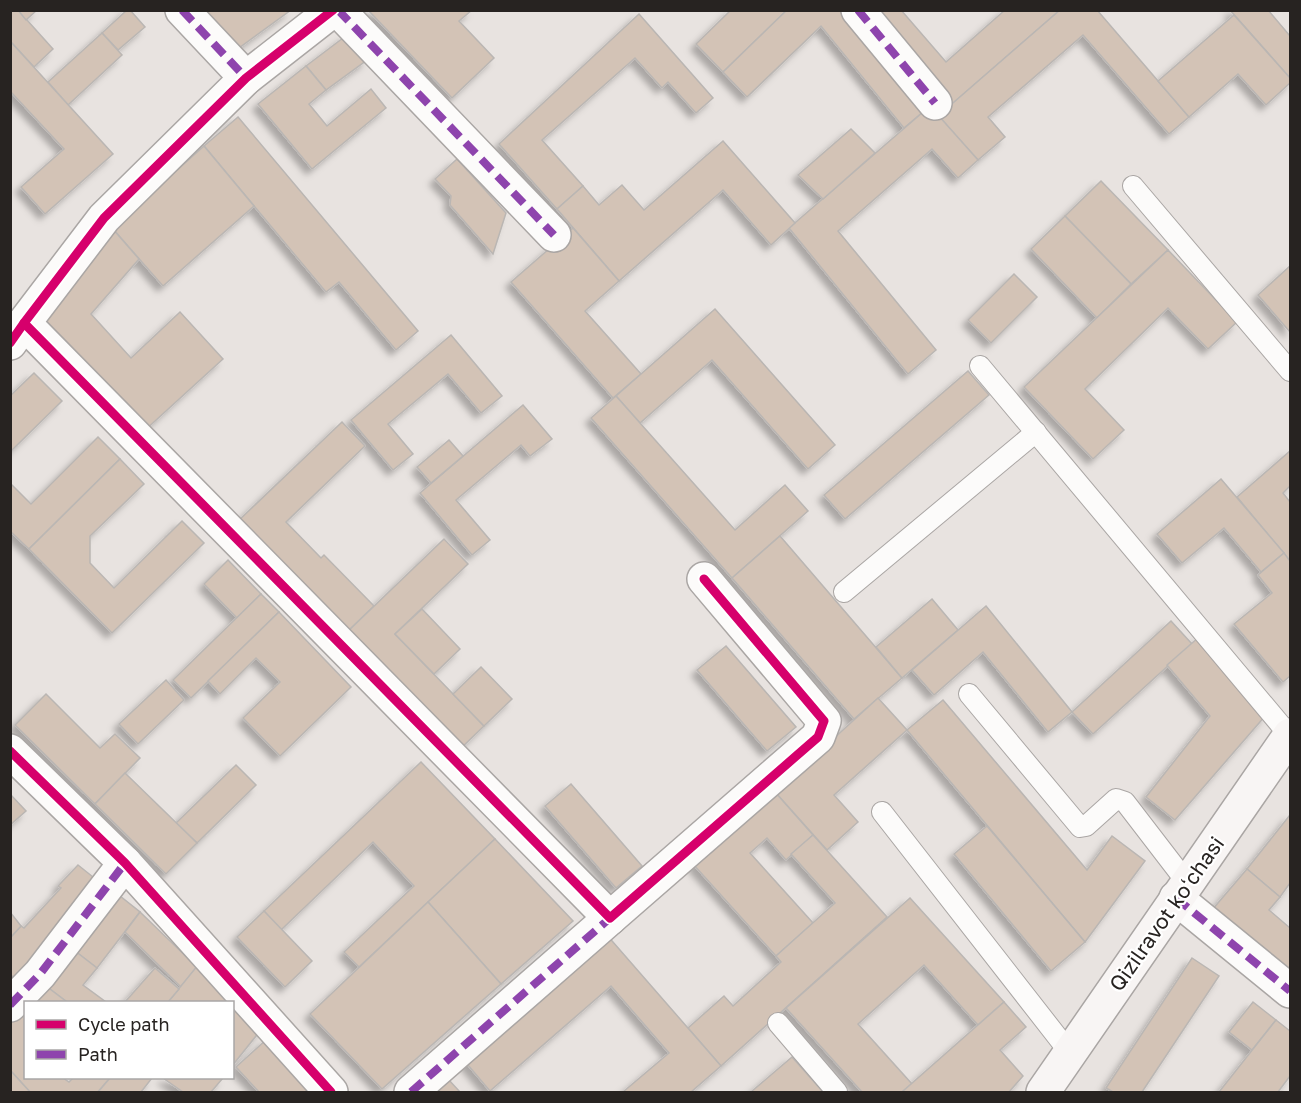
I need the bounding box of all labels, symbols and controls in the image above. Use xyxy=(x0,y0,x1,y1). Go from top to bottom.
street label: Qizilravot koʻchasi xyxy=(1103,831,1229,996)
legend xyxy=(24,1001,234,1079)
text: Cycle path xyxy=(78,1013,170,1035)
text: Path xyxy=(78,1043,118,1065)

